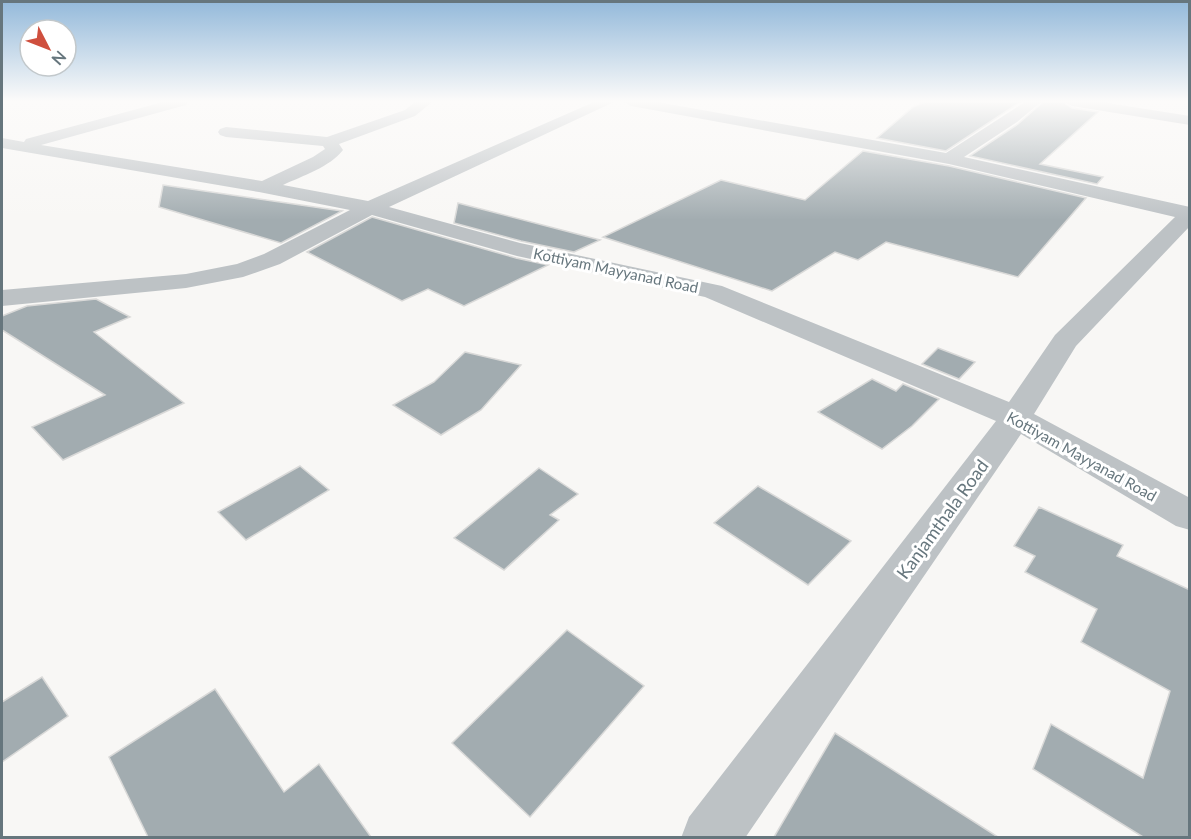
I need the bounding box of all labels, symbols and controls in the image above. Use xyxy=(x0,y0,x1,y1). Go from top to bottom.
north arrow xyxy=(18,18,78,78)
text: N xyxy=(48,47,71,69)
street label: Kottiyam Mayyanad Road xyxy=(532,244,700,296)
street label: Kottiyam Mayyanad Road xyxy=(1004,407,1160,505)
street label: Kanjamthala Road xyxy=(891,455,993,583)

